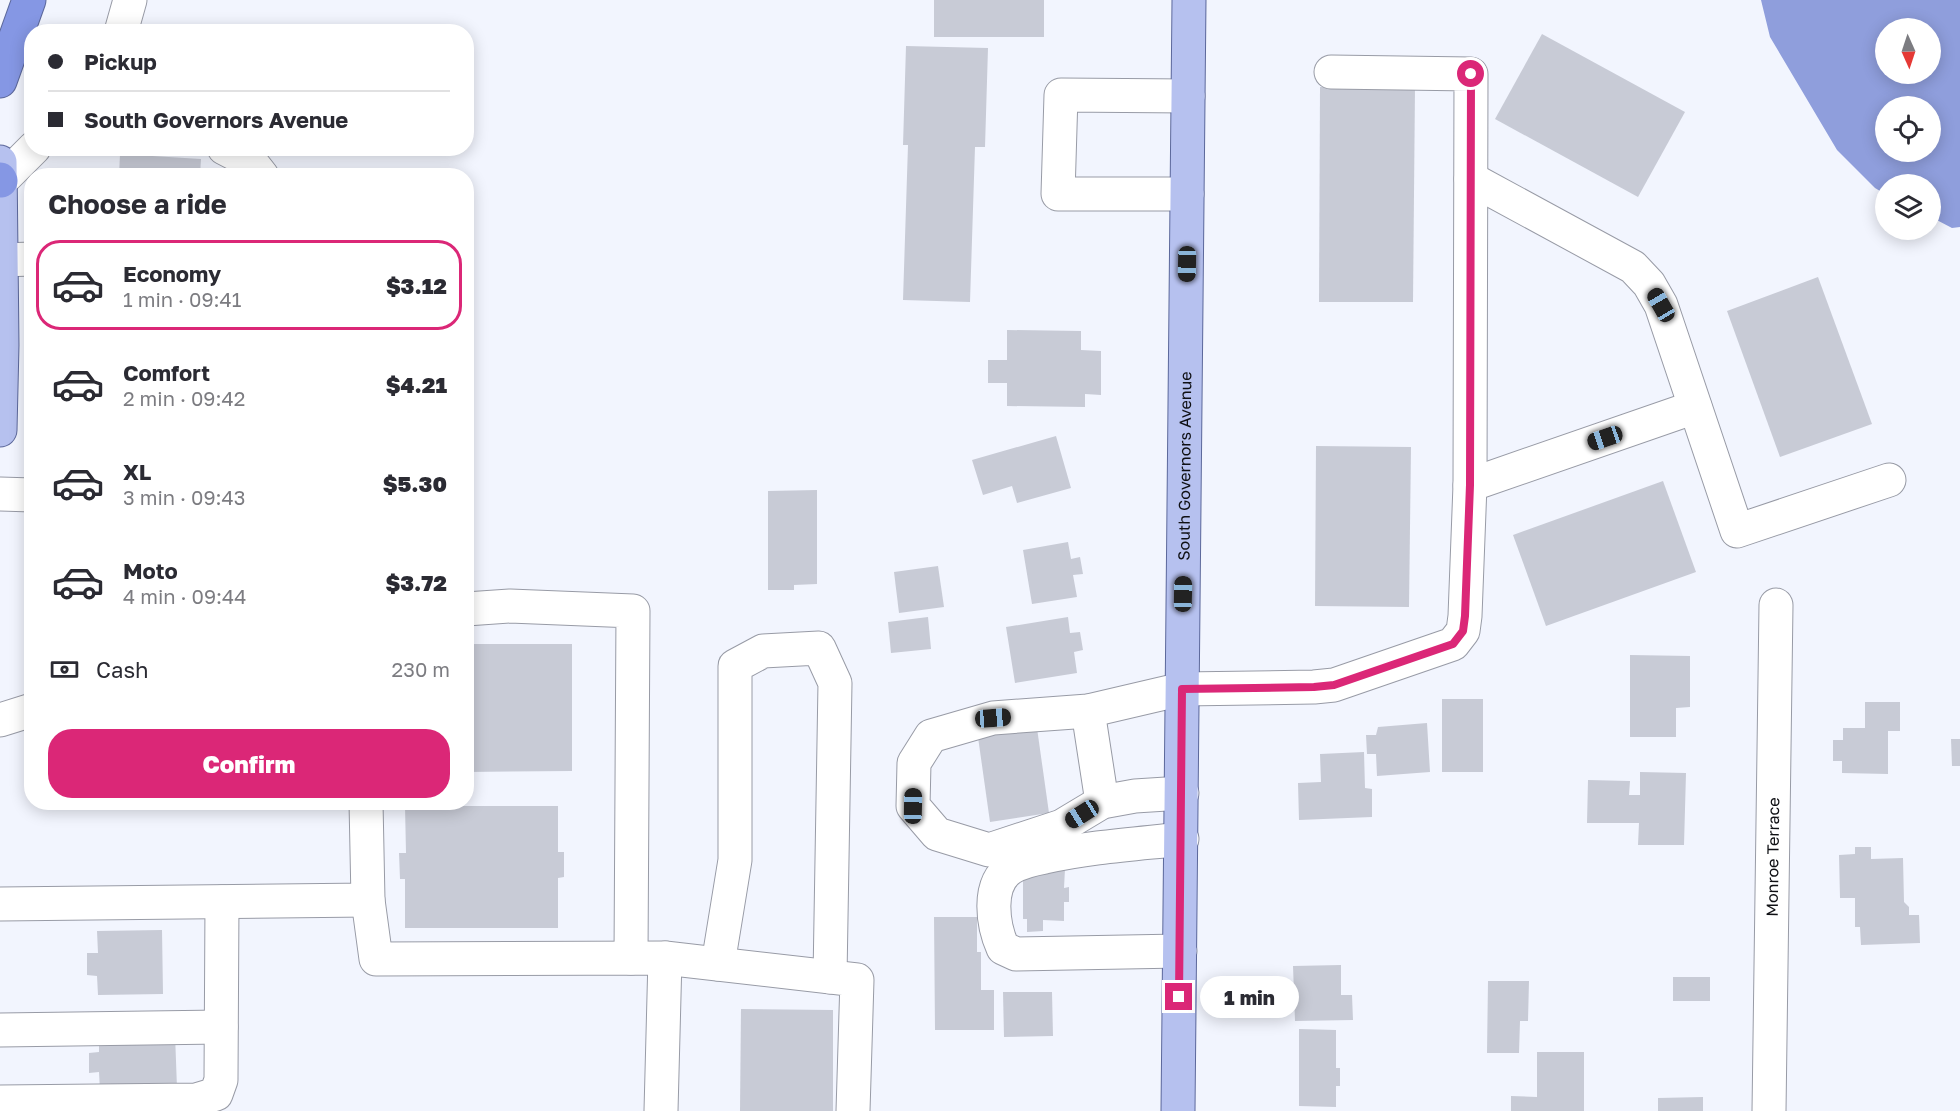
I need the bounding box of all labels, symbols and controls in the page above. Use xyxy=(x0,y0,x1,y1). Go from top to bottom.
north arrow xyxy=(1875,18,1941,84)
map controls xyxy=(1875,18,1941,240)
text: Pickup xyxy=(84,48,157,75)
route start xyxy=(1457,60,1484,87)
button: locate xyxy=(1875,96,1941,162)
text: South Governors Avenue xyxy=(84,106,348,133)
button: layers xyxy=(1875,174,1941,240)
text: Choose a ride xyxy=(48,188,227,220)
car xyxy=(1178,246,1196,282)
icon: car xyxy=(51,258,105,312)
text: Economy xyxy=(123,260,221,287)
text: $3.12 xyxy=(386,272,447,299)
car xyxy=(1644,285,1678,325)
text: 1 min · 09:41 xyxy=(123,287,241,311)
icon: car xyxy=(51,357,105,411)
text: Comfort xyxy=(123,359,210,386)
text: $4.21 xyxy=(386,371,447,398)
street label: South Governors Avenue xyxy=(1173,371,1195,561)
text: 2 min · 09:42 xyxy=(123,386,245,410)
car xyxy=(1585,424,1625,452)
icon: car xyxy=(51,456,105,510)
text: XL xyxy=(123,458,151,485)
text: $5.30 xyxy=(383,470,447,497)
text: 3 min · 09:43 xyxy=(123,485,245,509)
icon: car xyxy=(51,555,105,609)
text: Moto xyxy=(123,557,178,584)
text: $3.72 xyxy=(385,569,447,596)
car xyxy=(1174,576,1192,612)
text: 4 min · 09:44 xyxy=(123,584,246,608)
icon: cash xyxy=(48,653,81,686)
text: Cash xyxy=(96,656,149,683)
text: 230 m xyxy=(392,657,450,681)
car xyxy=(974,708,1012,728)
button: Confirm xyxy=(48,729,450,798)
car xyxy=(904,788,922,824)
car xyxy=(1062,797,1102,831)
street label: Monroe Terrace xyxy=(1762,797,1783,917)
callout: 1 min xyxy=(1200,976,1299,1018)
route end xyxy=(1165,983,1192,1010)
text: 1 min xyxy=(1224,985,1275,1009)

